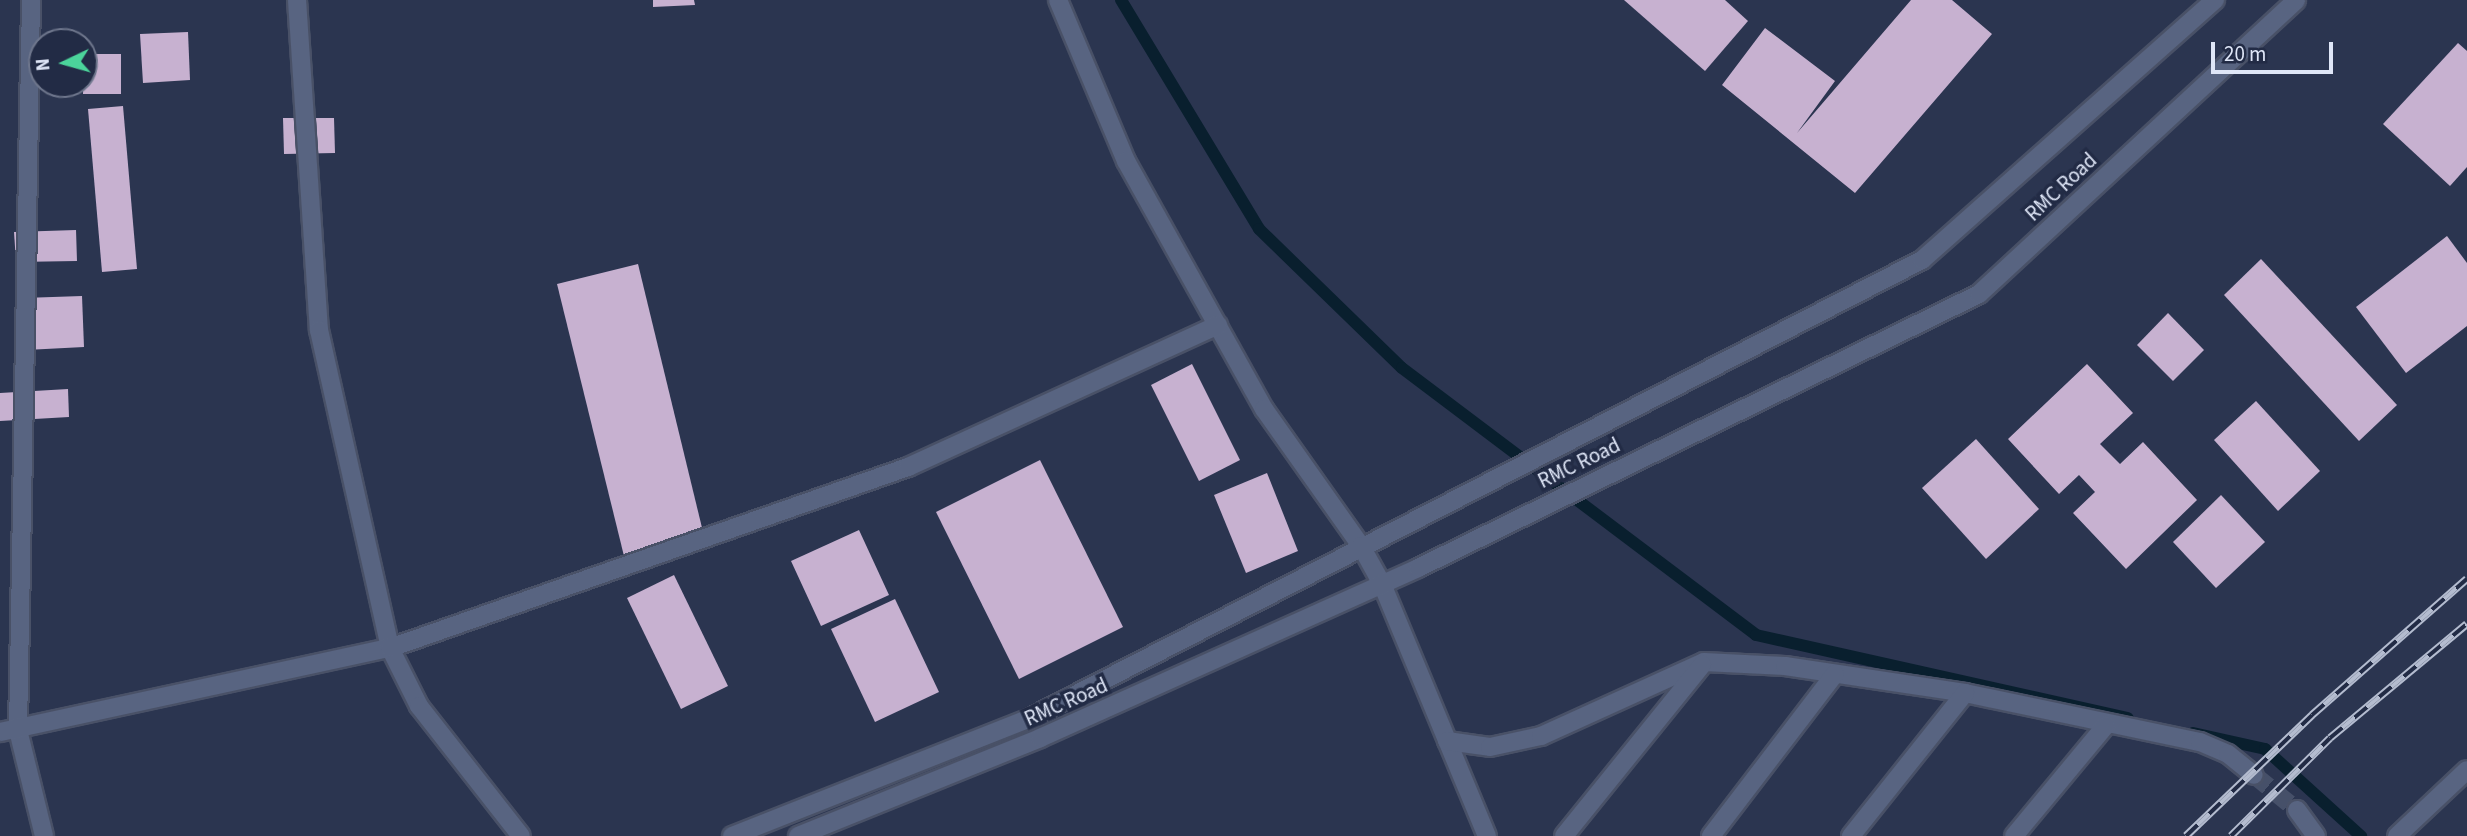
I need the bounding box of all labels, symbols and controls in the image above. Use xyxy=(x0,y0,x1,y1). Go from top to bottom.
north arrow xyxy=(28,28,98,98)
scale bar xyxy=(2215,28,2338,72)
text: 20 m xyxy=(2224,39,2266,69)
text: N xyxy=(30,57,58,72)
street label: RMC Road xyxy=(2020,148,2102,226)
street label: RMC Road xyxy=(1534,432,1624,494)
street label: RMC Road xyxy=(1020,672,1112,732)

